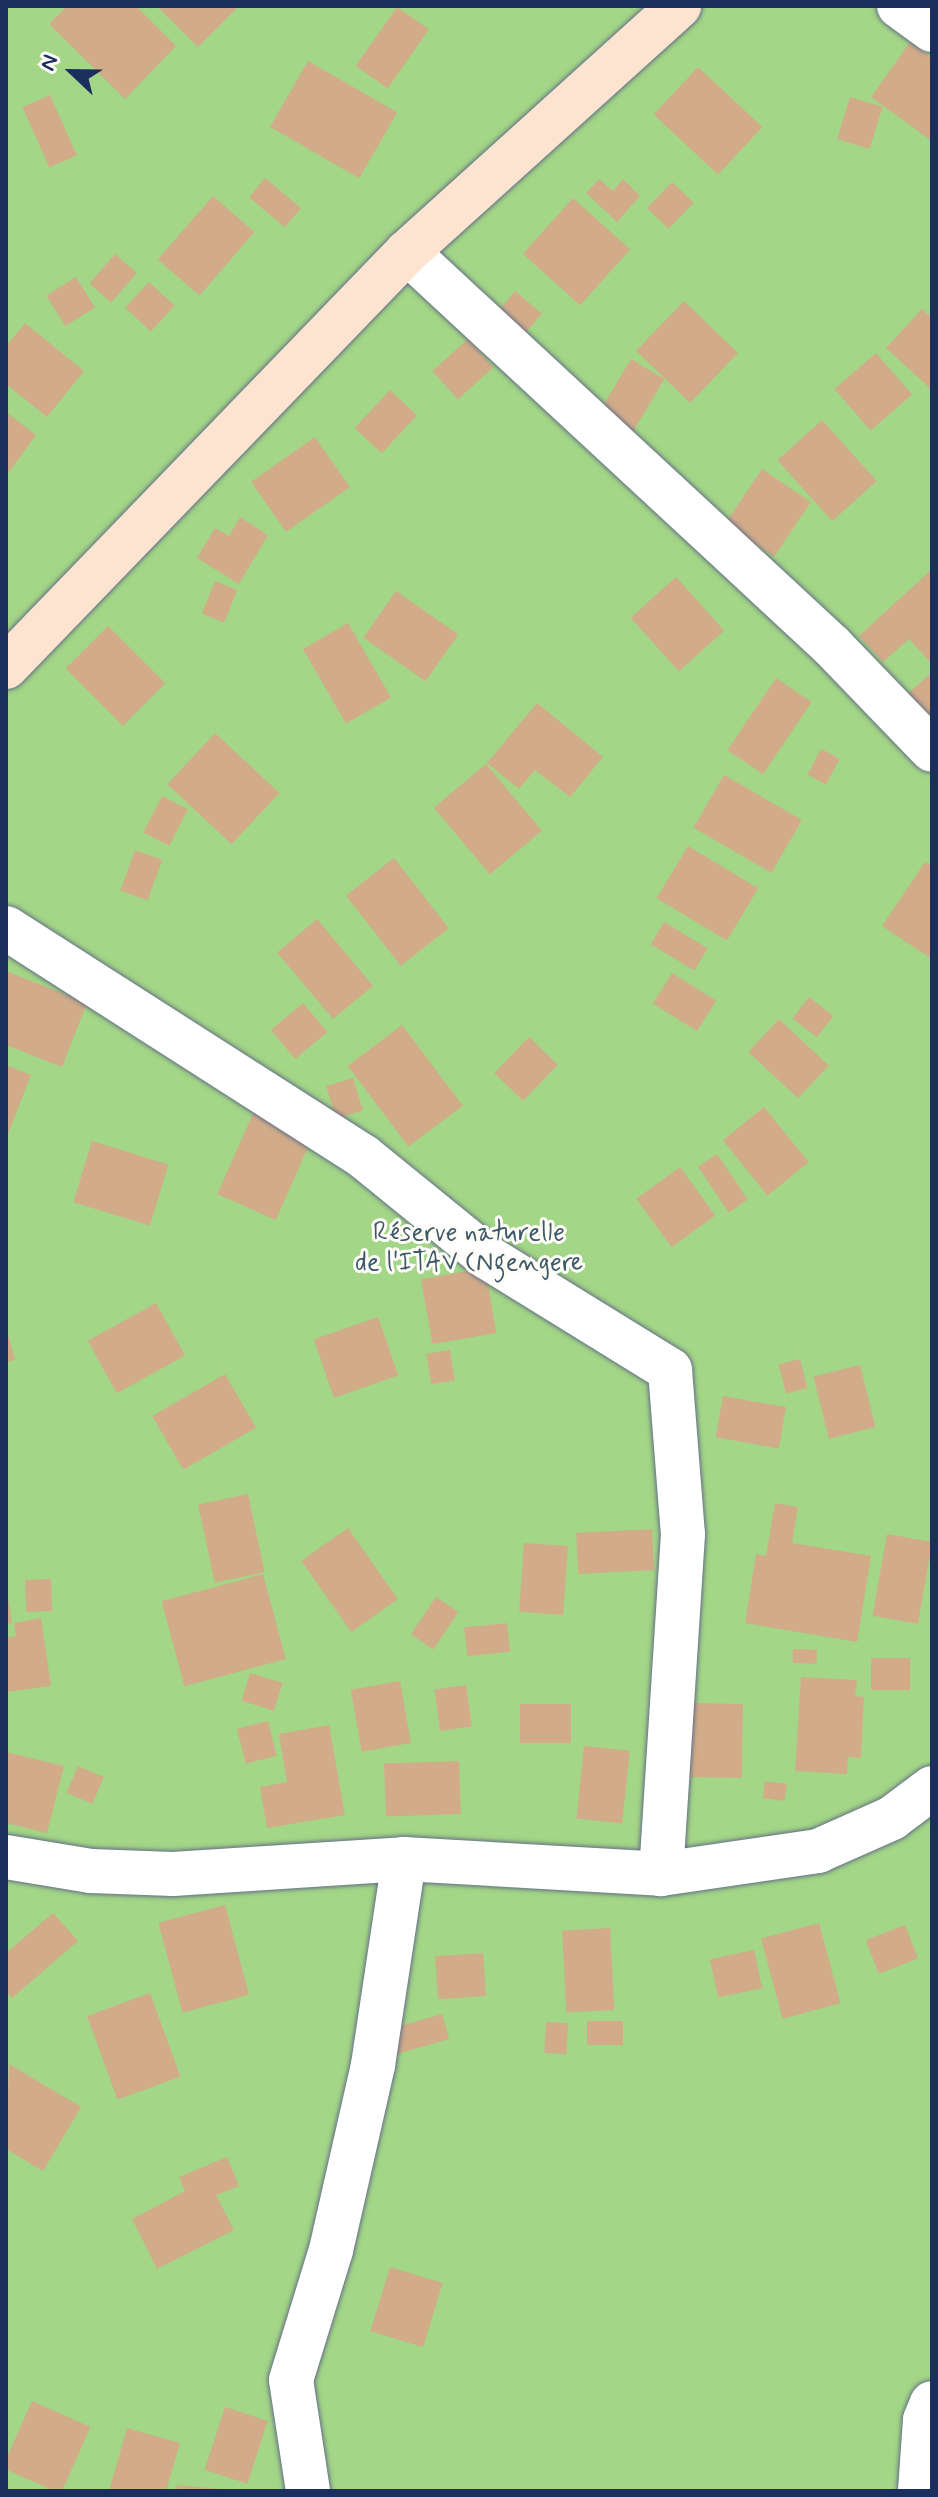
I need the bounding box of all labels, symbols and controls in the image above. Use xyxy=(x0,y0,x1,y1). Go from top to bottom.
north arrow xyxy=(32,32,112,112)
text: N xyxy=(34,51,65,75)
park label: Réserve naturelle de l'ITAV (Ngengere xyxy=(355,1218,583,1280)

